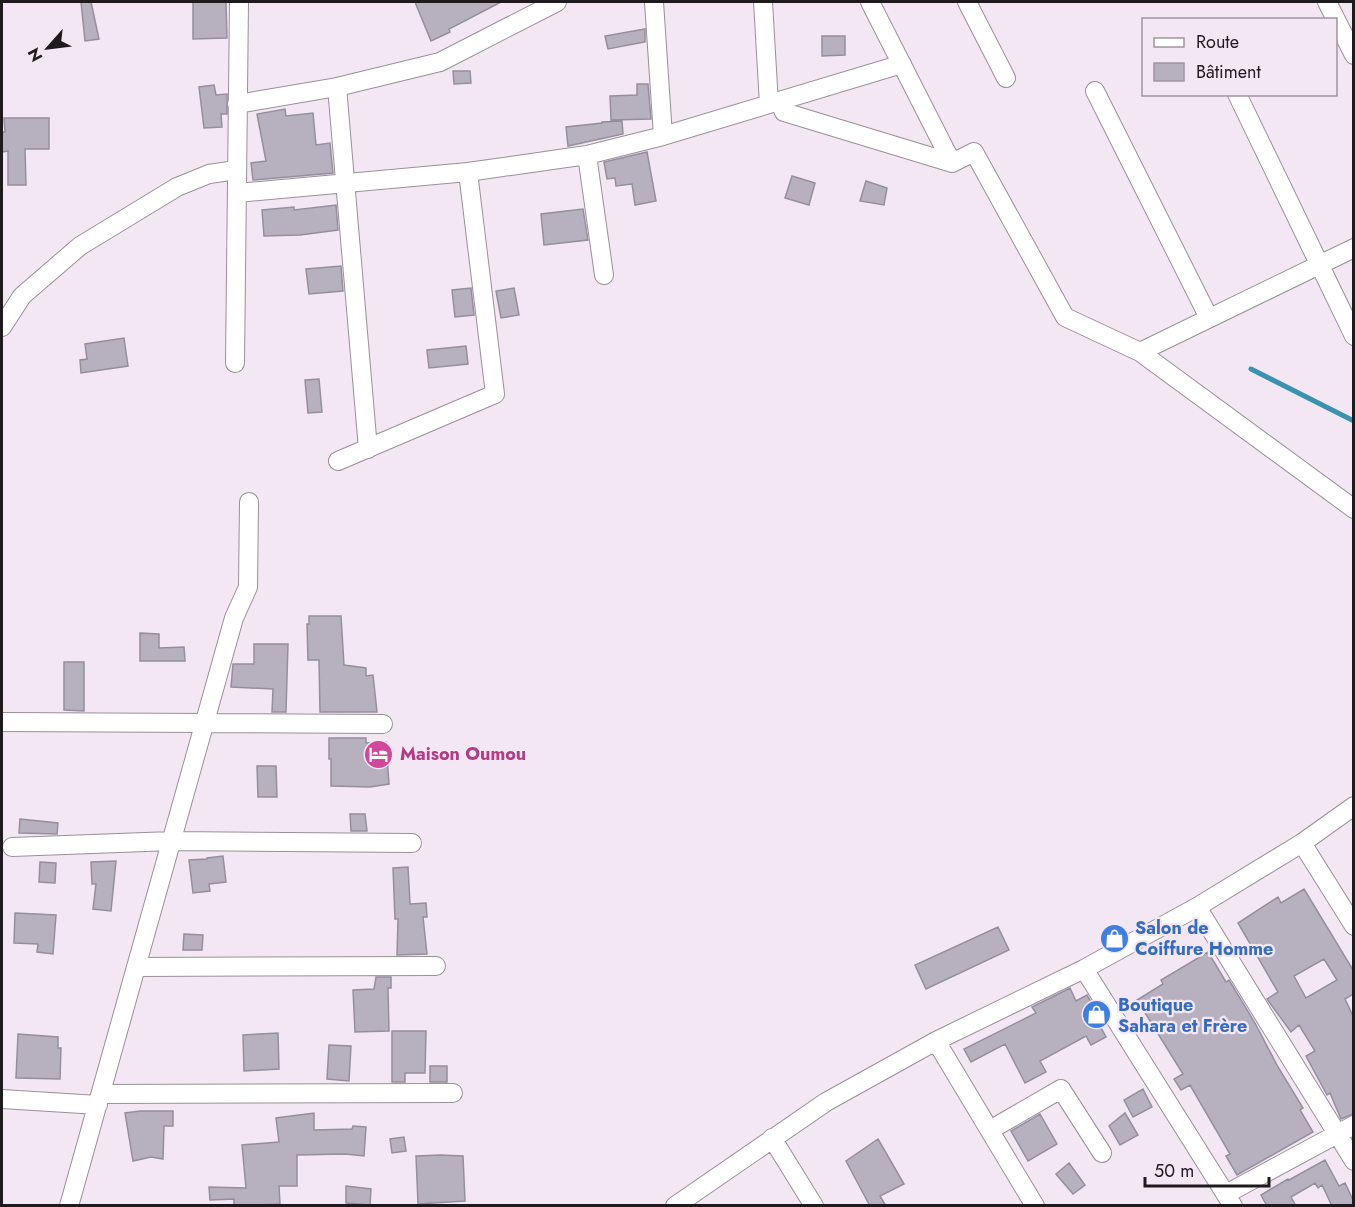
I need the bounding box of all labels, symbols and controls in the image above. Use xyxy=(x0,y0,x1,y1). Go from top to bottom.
north arrow xyxy=(18,18,78,78)
legend xyxy=(1142,18,1337,96)
text: Route xyxy=(1196,29,1239,55)
text: N xyxy=(22,44,48,66)
text: Bâtiment xyxy=(1196,59,1262,85)
hotel icon: Maison Oumou xyxy=(363,738,395,770)
place label: Maison Oumou xyxy=(400,741,526,767)
place label: Salon de Coiffure Homme xyxy=(1135,915,1273,962)
shop icon: Salon de Coiffure Homme xyxy=(1098,922,1130,954)
place label: Boutique Sahara et Frère xyxy=(1118,992,1247,1039)
shop icon: Boutique Sahara et Frère xyxy=(1081,999,1113,1031)
scale bar xyxy=(1145,1150,1270,1188)
text: 50 m xyxy=(1154,1158,1194,1184)

